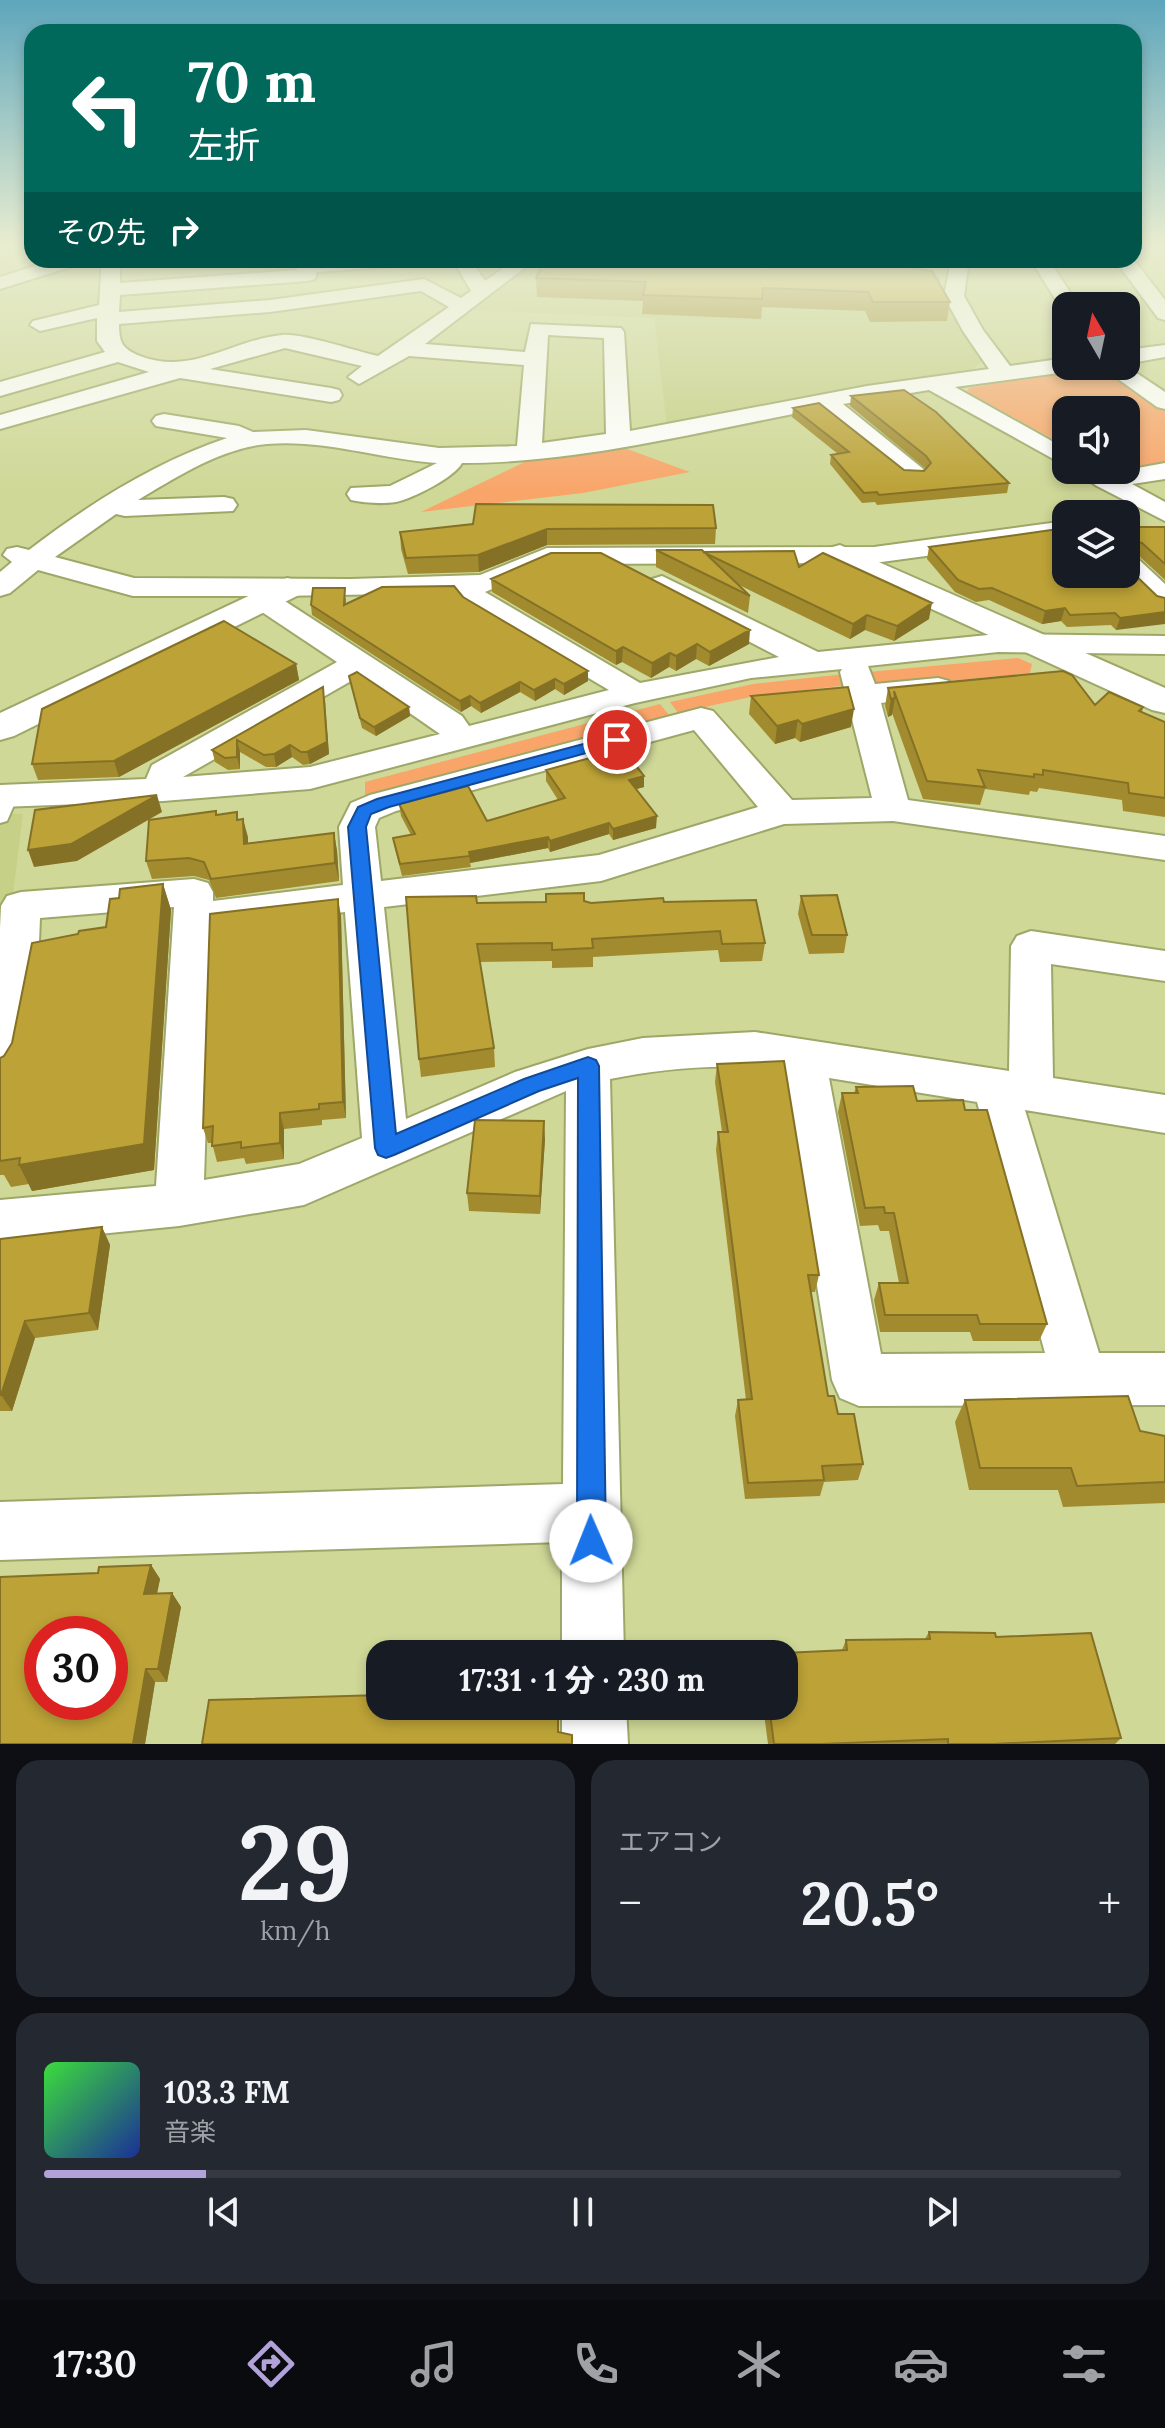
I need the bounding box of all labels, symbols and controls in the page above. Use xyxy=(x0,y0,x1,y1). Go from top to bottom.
text: 70 m xyxy=(188,46,316,117)
icon: left xyxy=(56,56,160,160)
text: 左折 xyxy=(188,122,260,168)
icon: right xyxy=(162,208,206,252)
text: その先 xyxy=(56,213,146,251)
north arrow xyxy=(1052,292,1140,380)
map controls xyxy=(1052,292,1140,588)
button: sound xyxy=(1052,396,1140,484)
button: layers xyxy=(1052,500,1140,588)
pin xyxy=(583,706,651,774)
icon: arrive xyxy=(595,718,639,762)
position arrow xyxy=(549,1499,633,1583)
speed limit sign: 30 xyxy=(24,1616,128,1720)
text: 17:31 · 1 分 · 230 m xyxy=(459,1661,705,1699)
text: 29 xyxy=(238,1795,353,1928)
text: エアコン xyxy=(619,1825,723,1858)
text: 20.5° xyxy=(801,1865,939,1941)
text: − xyxy=(619,1875,642,1931)
text: + xyxy=(1098,1875,1121,1931)
text: km/h xyxy=(260,1914,330,1947)
text: 103.3 FM xyxy=(164,2073,290,2111)
text: 音楽 xyxy=(164,2115,216,2148)
icon: previous xyxy=(202,2190,246,2234)
icon: pause xyxy=(561,2190,605,2234)
icon: next xyxy=(920,2190,964,2234)
icon: directions xyxy=(243,2336,299,2392)
icon: music xyxy=(406,2336,462,2392)
icon: phone xyxy=(568,2336,624,2392)
icon: climate xyxy=(731,2336,787,2392)
icon: car xyxy=(893,2336,949,2392)
icon: filters xyxy=(1056,2336,1112,2392)
text: 17:30 xyxy=(53,2341,137,2387)

